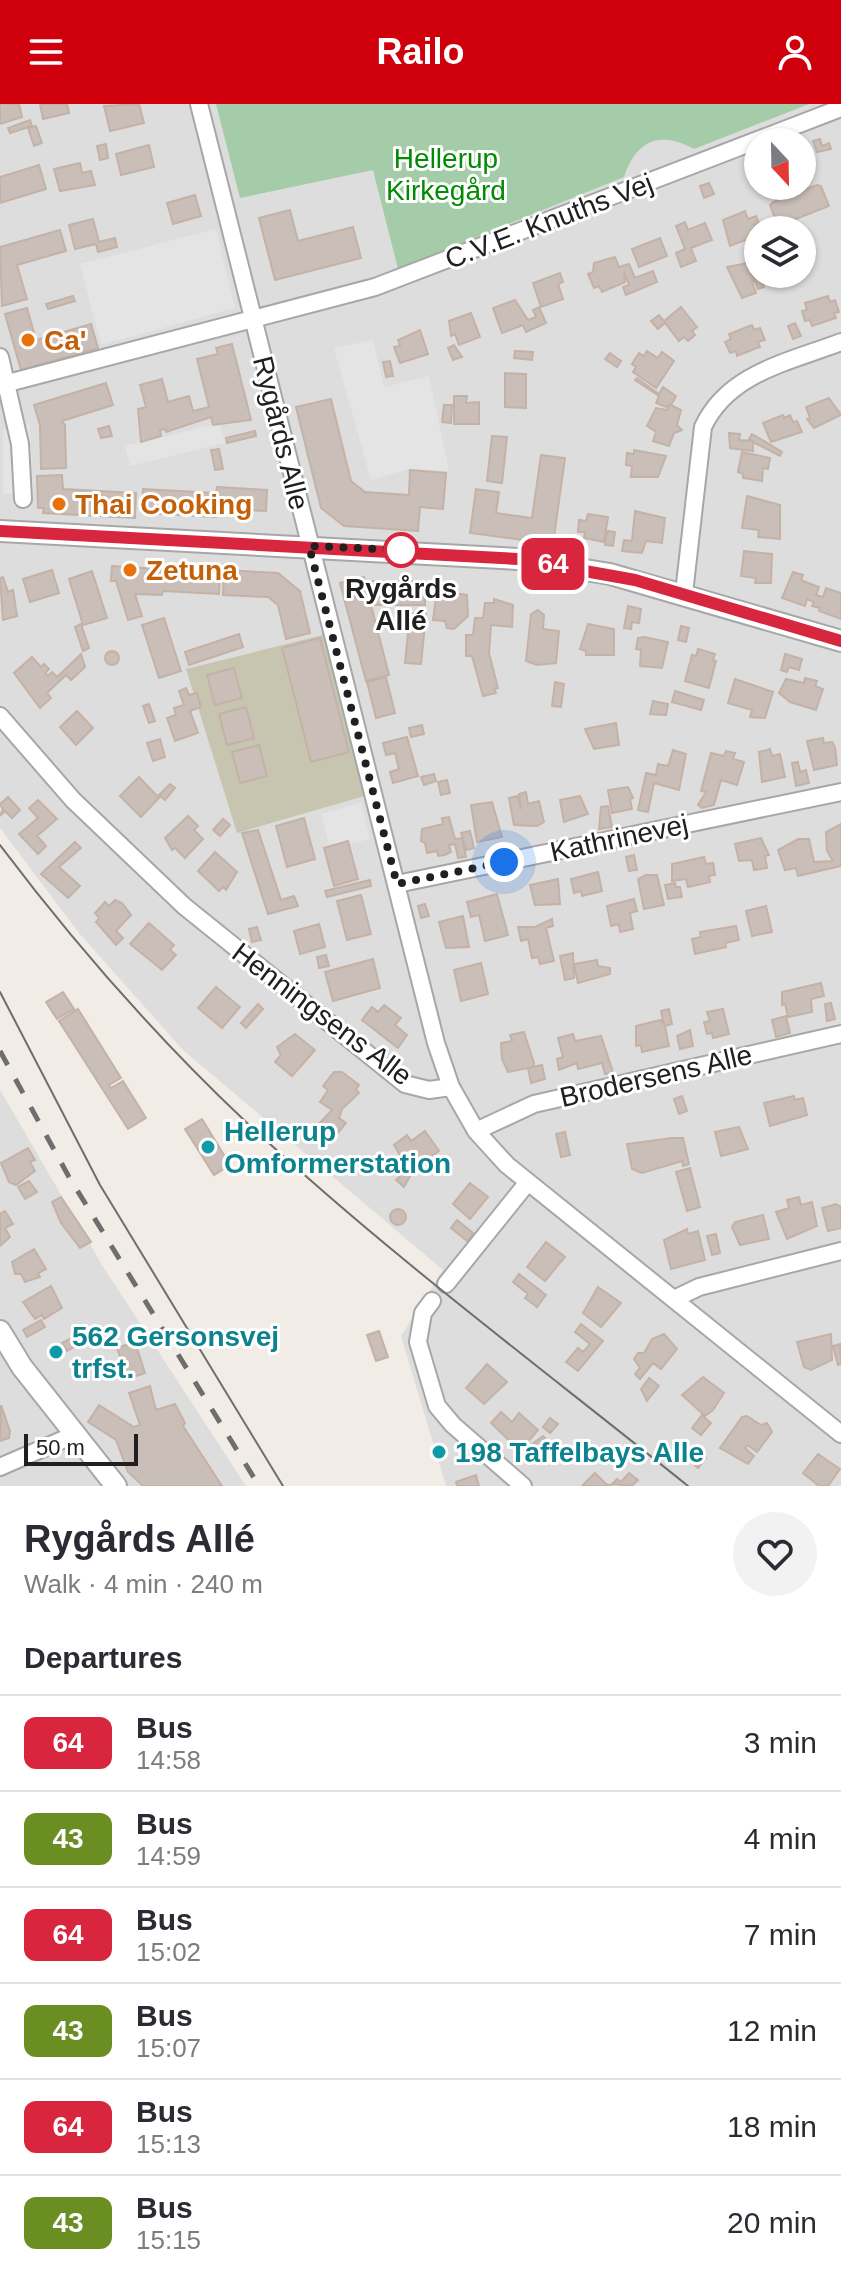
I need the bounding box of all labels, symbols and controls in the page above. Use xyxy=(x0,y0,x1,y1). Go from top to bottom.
icon: menu xyxy=(24,30,68,74)
icon: person xyxy=(773,30,817,74)
text: Railo xyxy=(376,31,465,72)
north arrow xyxy=(744,128,816,200)
map controls xyxy=(744,128,816,288)
park label: Hellerup Kirkegård xyxy=(386,143,506,206)
street label: C.V.E. Knuths Vej xyxy=(441,167,657,275)
button: layers xyxy=(744,216,816,288)
place label: Ca' xyxy=(44,325,86,356)
marker: Ca' xyxy=(19,331,37,349)
street label: Rygårds Alle xyxy=(247,353,315,513)
place label: Thai Cooking xyxy=(75,489,252,520)
marker: Thai Cooking xyxy=(50,495,68,513)
marker: Rygårds Allé xyxy=(384,533,418,567)
line badge: 64 xyxy=(517,538,589,590)
text: 64 xyxy=(537,548,569,579)
place label: Zetuna xyxy=(146,555,238,586)
marker: Zetuna xyxy=(121,561,139,579)
place label: Rygårds Allé xyxy=(345,573,457,636)
street label: Kathrinevej xyxy=(547,808,691,868)
your location xyxy=(484,842,524,882)
street label: Henningsens Alle xyxy=(226,937,418,1091)
street label: Brodersens Alle xyxy=(557,1039,755,1113)
place label: Hellerup Omformerstation xyxy=(224,1116,451,1179)
marker: Hellerup Omformerstation xyxy=(199,1138,217,1156)
place label: 562 Gersonsvej trfst. xyxy=(72,1321,279,1384)
marker: 562 Gersonsvej trfst. xyxy=(47,1343,65,1361)
scale bar xyxy=(24,1430,138,1466)
text: 50 m xyxy=(36,1435,85,1460)
place label: 198 Taffelbays Alle xyxy=(455,1437,704,1468)
marker: 198 Taffelbays Alle xyxy=(430,1443,448,1461)
button: heart xyxy=(733,1512,817,1596)
text: Rygårds Allé xyxy=(24,1518,255,1560)
text: Walk · 4 min · 240 m xyxy=(24,1569,263,1599)
text: Departures xyxy=(24,1641,182,1674)
text: Bus xyxy=(136,1711,193,1744)
text: 3 min xyxy=(744,1726,817,1759)
text: 64 xyxy=(52,1727,84,1758)
text: 14:58 xyxy=(136,1745,201,1775)
text: Bus xyxy=(136,1807,193,1840)
text: 4 min xyxy=(744,1822,817,1855)
text: 43 xyxy=(52,1823,84,1854)
text: 14:59 xyxy=(136,1841,201,1871)
text: Bus xyxy=(136,1903,193,1936)
text: 7 min xyxy=(744,1918,817,1951)
text: 64 xyxy=(52,1919,84,1950)
text: 15:02 xyxy=(136,1937,201,1967)
text: Bus xyxy=(136,1999,193,2032)
text: 12 min xyxy=(727,2014,817,2047)
text: 43 xyxy=(52,2015,84,2046)
text: 15:07 xyxy=(136,2033,201,2063)
text: Bus xyxy=(136,2095,193,2128)
text: 18 min xyxy=(727,2110,817,2143)
text: 64 xyxy=(52,2111,84,2142)
text: 15:13 xyxy=(136,2129,201,2159)
text: Bus xyxy=(136,2191,193,2224)
text: 20 min xyxy=(727,2206,817,2239)
text: 43 xyxy=(52,2207,84,2238)
text: 15:15 xyxy=(136,2225,201,2255)

